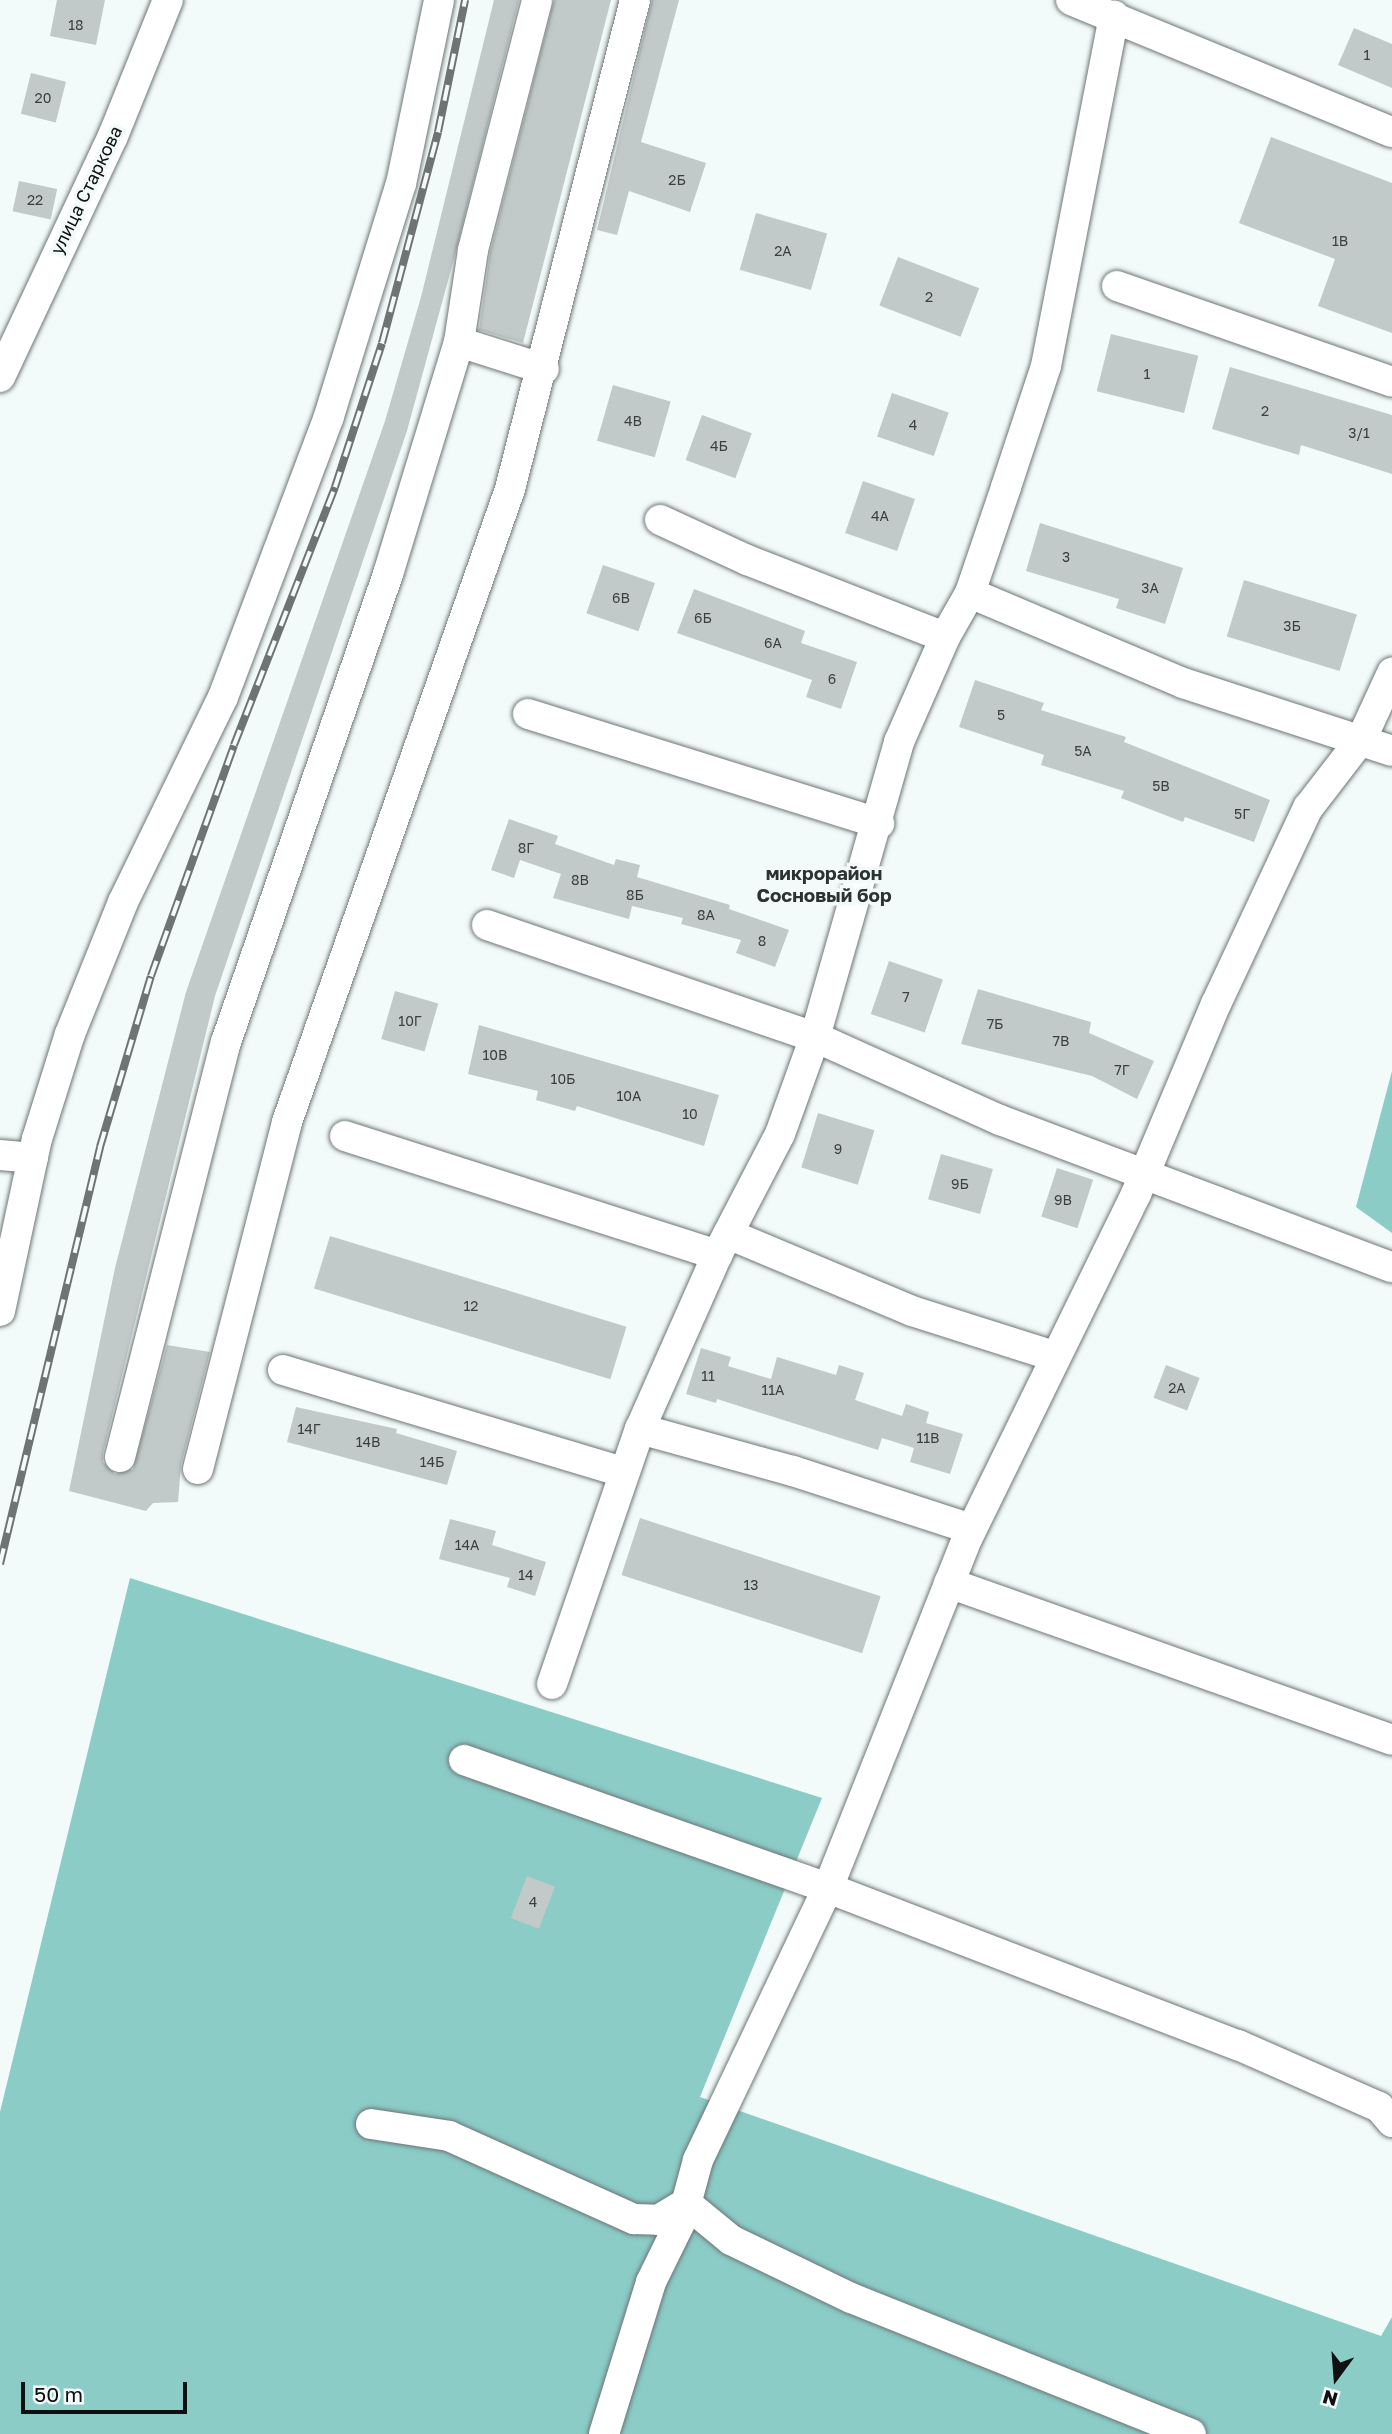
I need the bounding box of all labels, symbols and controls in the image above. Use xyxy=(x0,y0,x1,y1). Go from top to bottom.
house number: 18 xyxy=(68,17,84,33)
house number: 1 xyxy=(1364,47,1370,63)
house number: 20 xyxy=(35,90,51,106)
street label: улица Старкова xyxy=(46,122,126,258)
house number: 2Б xyxy=(668,172,686,188)
house number: 22 xyxy=(27,192,43,208)
house number: 1В xyxy=(1332,233,1348,249)
house number: 2А xyxy=(774,243,792,259)
house number: 2 xyxy=(925,289,933,305)
house number: 1 xyxy=(1144,366,1150,382)
house number: 2 xyxy=(1261,403,1269,419)
house number: 4В xyxy=(624,413,642,429)
house number: 4 xyxy=(909,417,917,433)
house number: 3/1 xyxy=(1348,425,1370,441)
house number: 4Б xyxy=(710,438,728,454)
house number: 4А xyxy=(871,508,889,524)
house number: 3 xyxy=(1062,549,1070,565)
house number: 3А xyxy=(1141,580,1159,596)
house number: 6В xyxy=(612,590,630,606)
house number: 6Б xyxy=(694,610,712,626)
house number: 3Б xyxy=(1283,618,1301,634)
house number: 6А xyxy=(764,635,782,651)
house number: 6 xyxy=(828,671,836,687)
house number: 5 xyxy=(997,707,1005,723)
house number: 5А xyxy=(1074,743,1092,759)
house number: 5В xyxy=(1152,778,1170,794)
house number: 5Г xyxy=(1234,806,1250,822)
house number: 8Г xyxy=(518,840,534,856)
district label: микрорайон Сосновый бор xyxy=(756,862,892,906)
house number: 8В xyxy=(571,872,589,888)
house number: 8Б xyxy=(626,887,644,903)
house number: 8А xyxy=(697,907,715,923)
house number: 8 xyxy=(758,933,766,949)
house number: 7 xyxy=(902,989,910,1005)
house number: 10Г xyxy=(398,1013,422,1029)
house number: 7Б xyxy=(987,1016,1003,1032)
house number: 7В xyxy=(1053,1033,1069,1049)
house number: 10В xyxy=(483,1047,507,1063)
house number: 7Г xyxy=(1114,1062,1130,1078)
house number: 10Б xyxy=(551,1071,575,1087)
house number: 10А xyxy=(617,1088,641,1104)
house number: 10 xyxy=(682,1106,698,1122)
house number: 9 xyxy=(834,1141,842,1157)
house number: 9Б xyxy=(951,1176,969,1192)
house number: 9В xyxy=(1054,1192,1072,1208)
house number: 12 xyxy=(464,1298,478,1314)
house number: 11 xyxy=(701,1368,715,1384)
house number: 2А xyxy=(1168,1380,1186,1396)
house number: 11А xyxy=(762,1382,784,1398)
house number: 14Г xyxy=(297,1421,321,1437)
house number: 11В xyxy=(917,1430,939,1446)
house number: 14В xyxy=(356,1434,380,1450)
house number: 14Б xyxy=(420,1454,444,1470)
house number: 14А xyxy=(455,1537,479,1553)
house number: 14 xyxy=(518,1567,534,1583)
house number: 13 xyxy=(744,1577,758,1593)
house number: 4 xyxy=(529,1894,537,1910)
north arrow xyxy=(1301,2343,1371,2413)
scale bar xyxy=(24,2368,191,2412)
text: 50 m xyxy=(34,2381,83,2407)
text: N xyxy=(1320,2386,1340,2412)

